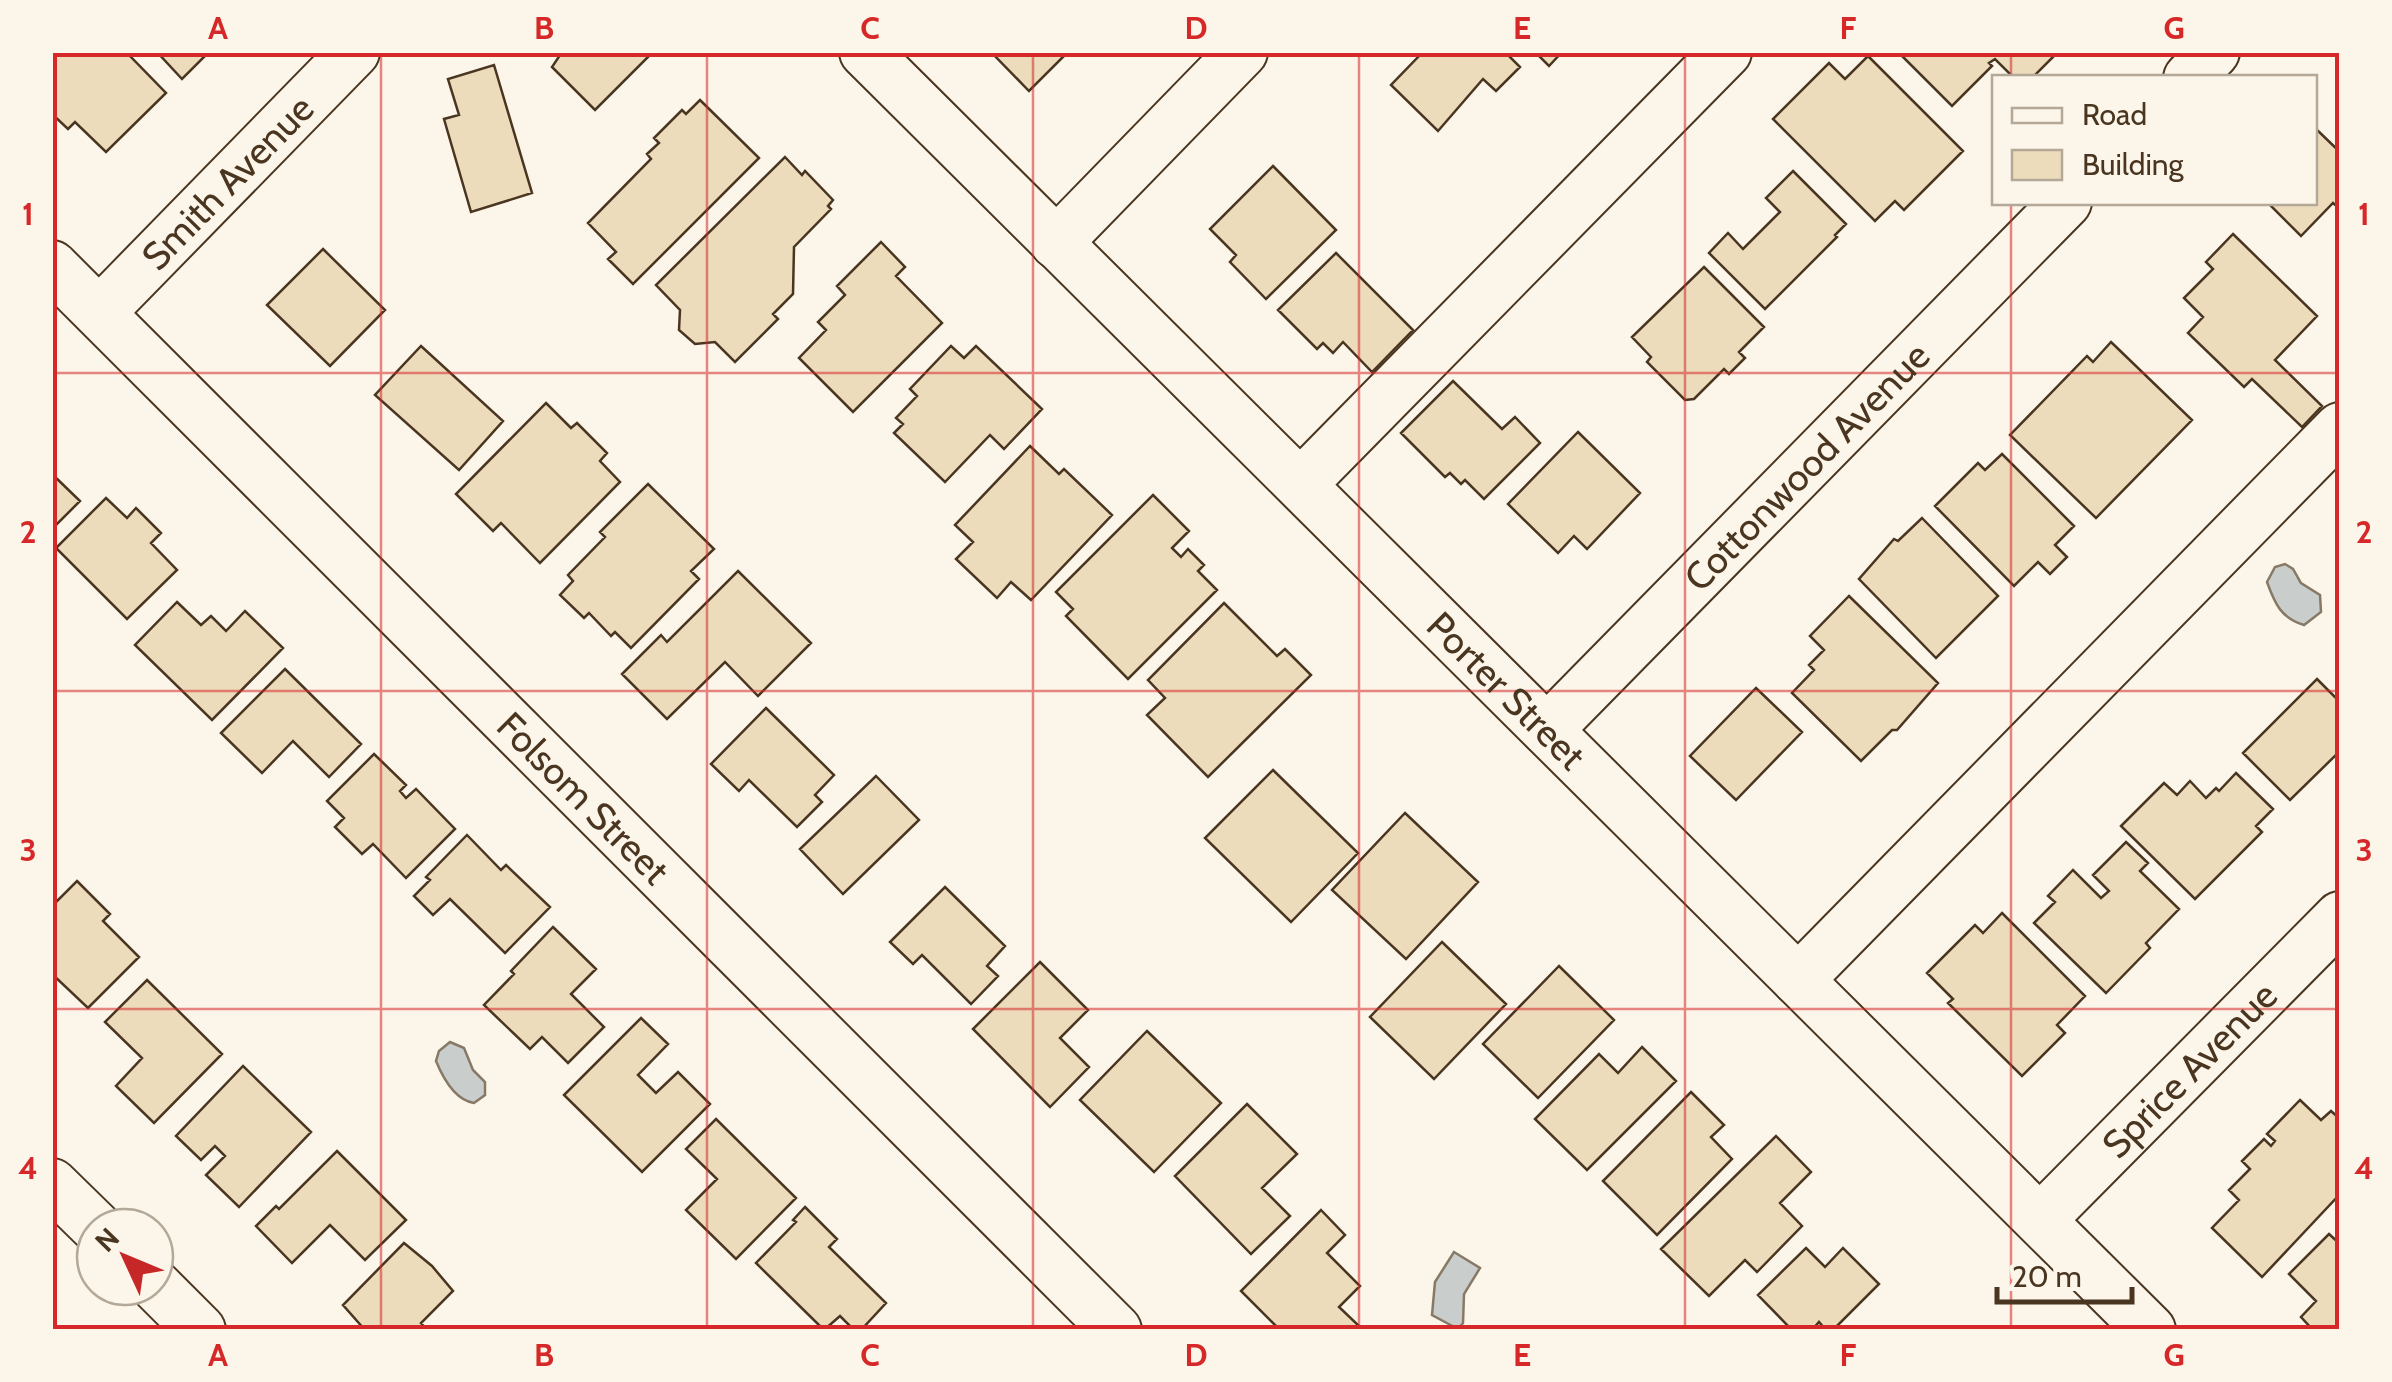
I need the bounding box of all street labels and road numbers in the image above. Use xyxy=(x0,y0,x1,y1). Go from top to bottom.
street label: Smith Avenue xyxy=(131,85,323,279)
street label: Cottonwood Avenue xyxy=(1674,332,1939,600)
street label: Porter Street xyxy=(1418,601,1596,779)
street label: Folsom Street xyxy=(488,702,680,894)
street label: Sprice Avenue xyxy=(2092,972,2286,1167)

